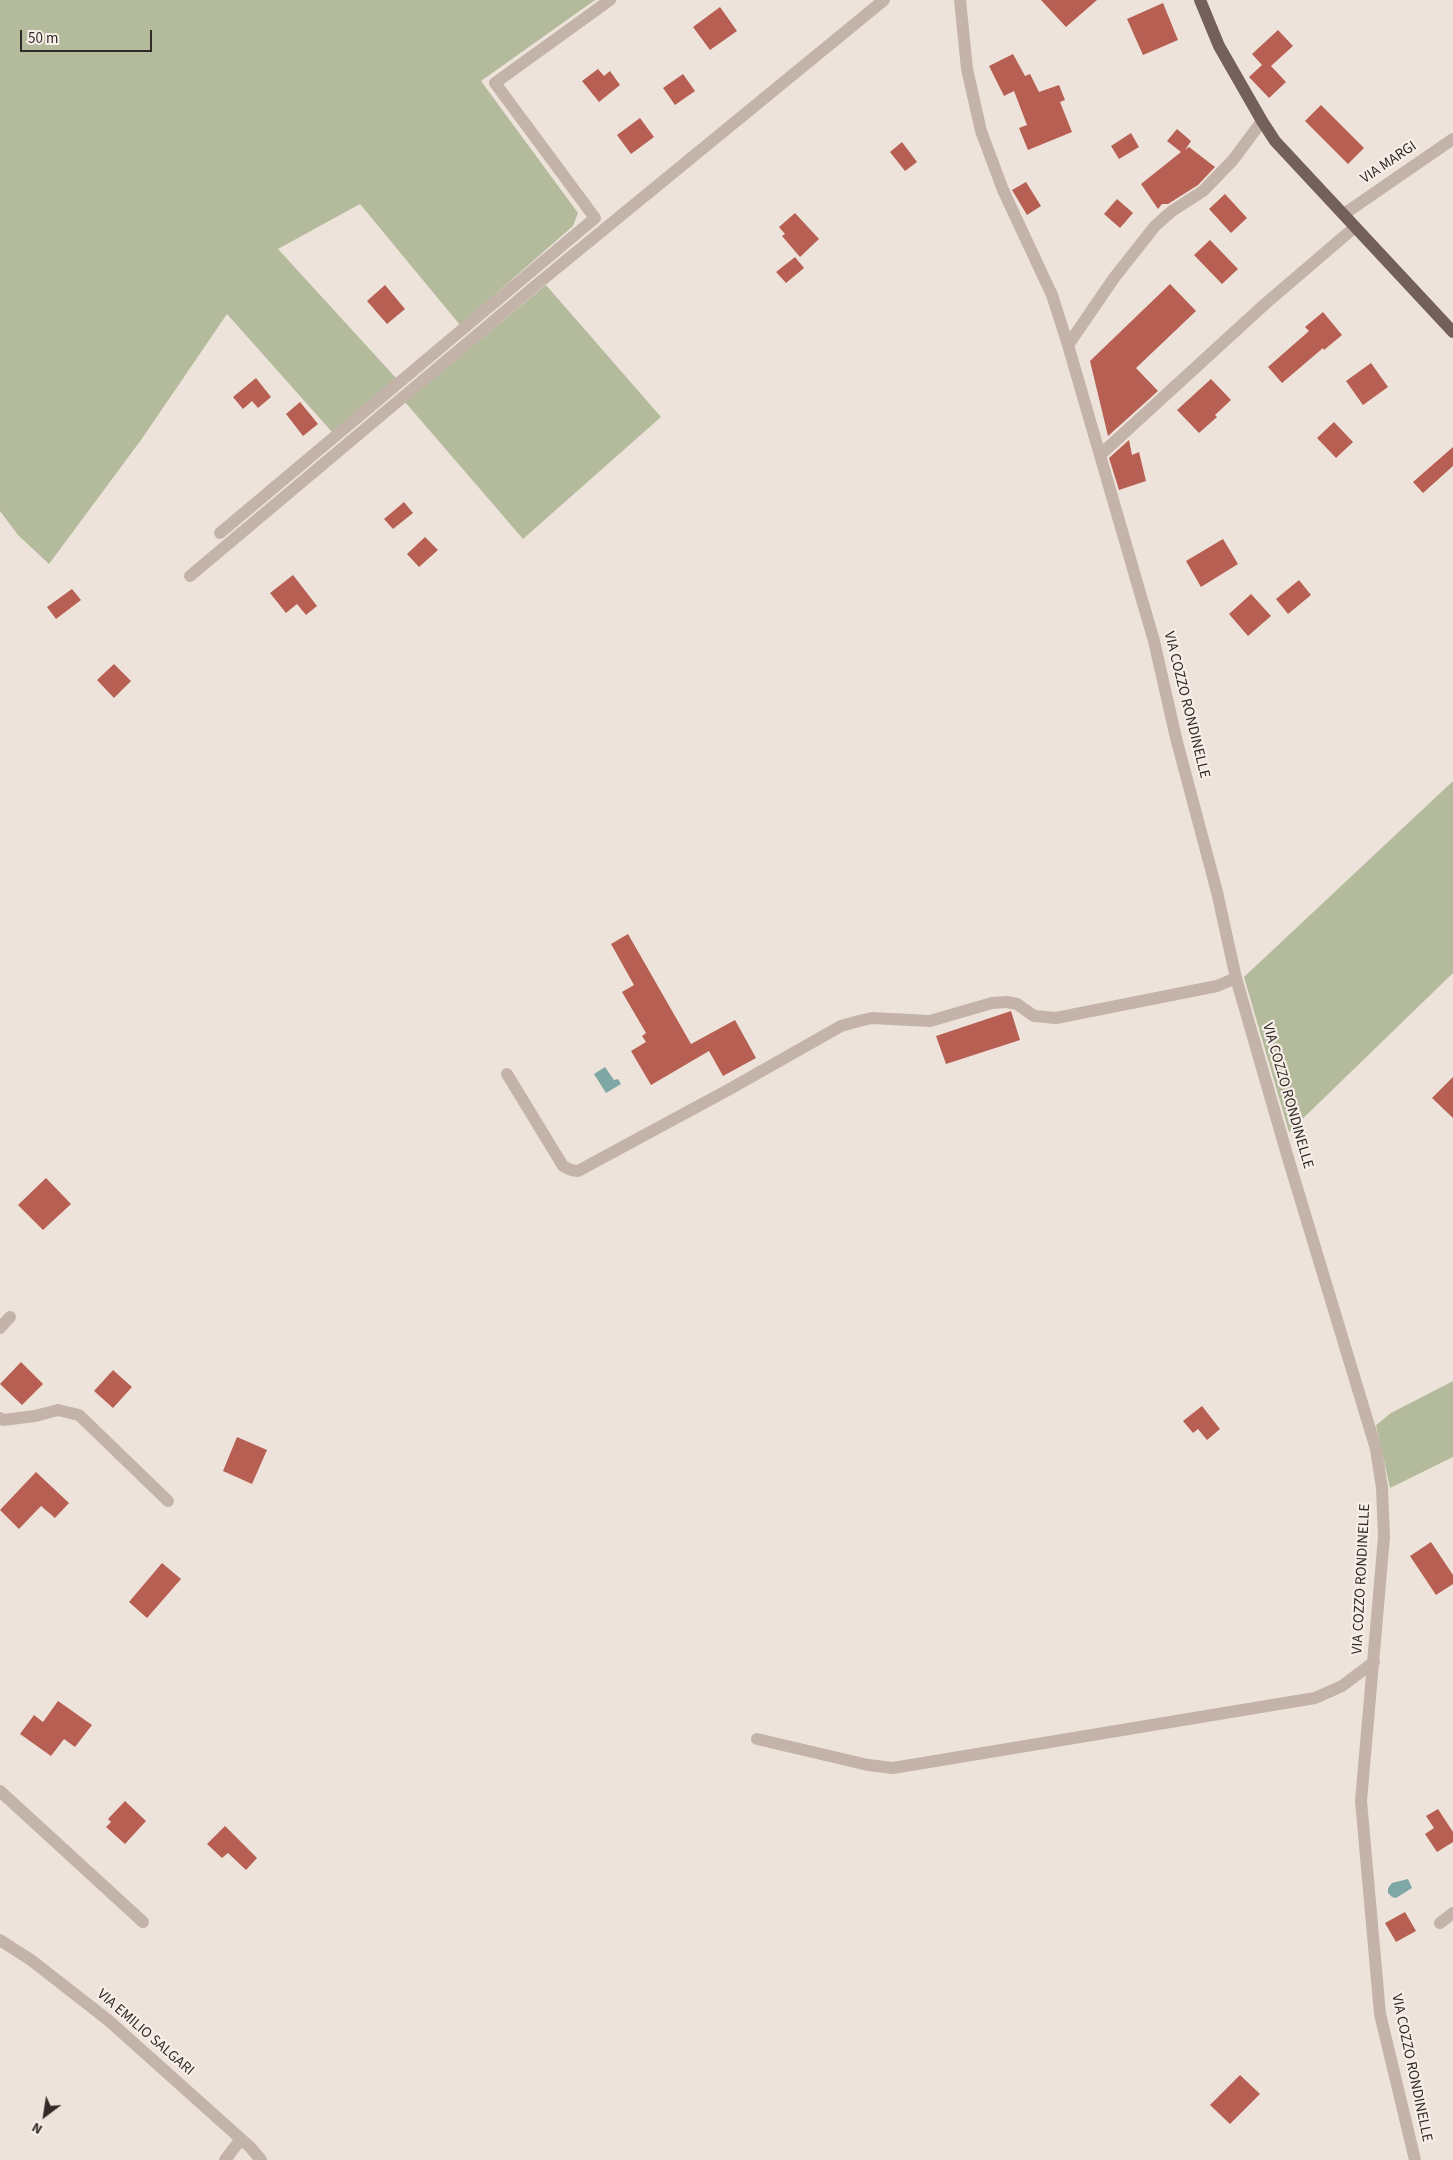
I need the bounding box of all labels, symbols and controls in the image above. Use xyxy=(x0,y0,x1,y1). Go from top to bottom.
scale bar xyxy=(22,20,155,52)
text: 50 m xyxy=(28,28,58,49)
street label: VIA MARGI xyxy=(1358,138,1420,188)
street label: VIA COZZO RONDINELLE xyxy=(1159,630,1213,780)
street label: VIA COZZO RONDINELLE xyxy=(1258,1021,1316,1171)
street label: VIA COZZO RONDINELLE xyxy=(1349,1503,1375,1655)
street label: VIA EMILIO SALGARI xyxy=(93,1986,197,2080)
street label: VIA COZZO RONDINELLE xyxy=(1387,1992,1435,2144)
north arrow xyxy=(20,2090,70,2140)
text: N xyxy=(28,2117,46,2139)

